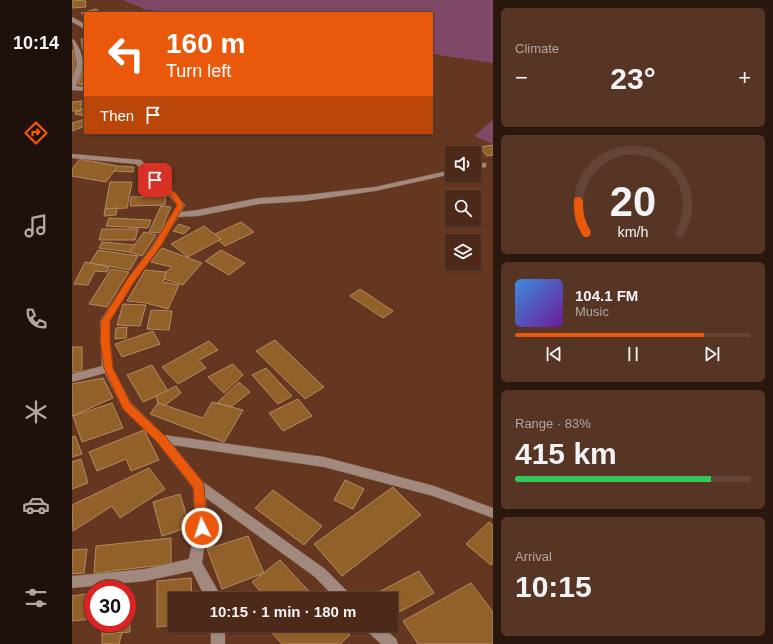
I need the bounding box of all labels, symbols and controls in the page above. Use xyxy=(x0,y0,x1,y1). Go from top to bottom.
icon: left xyxy=(100,28,152,80)
text: 160 m xyxy=(166,28,245,59)
text: 10:14 xyxy=(13,33,59,53)
text: Climate xyxy=(515,41,559,56)
text: Turn left xyxy=(166,61,231,81)
text: 23° xyxy=(610,62,656,95)
text: − xyxy=(515,65,528,90)
text: + xyxy=(738,65,751,90)
icon: arrive xyxy=(142,104,164,126)
text: Then xyxy=(100,107,134,124)
icon: directions xyxy=(22,119,50,147)
map controls xyxy=(445,146,481,270)
button: sound xyxy=(445,146,481,182)
pin xyxy=(138,163,172,197)
icon: arrive xyxy=(144,169,166,191)
text: 20 xyxy=(610,178,656,225)
button: search xyxy=(445,190,481,226)
icon: music xyxy=(22,212,50,240)
text: km/h xyxy=(618,223,649,239)
button: layers xyxy=(445,234,481,270)
text: 104.1 FM xyxy=(575,287,638,304)
text: Music xyxy=(575,304,609,319)
icon: phone xyxy=(22,305,50,333)
icon: previous xyxy=(543,343,565,365)
icon: pause xyxy=(622,343,644,365)
icon: next xyxy=(701,343,723,365)
icon: climate xyxy=(22,398,50,426)
text: Range · 83% xyxy=(515,416,591,431)
text: 415 km xyxy=(515,437,617,470)
icon: car xyxy=(22,491,50,519)
position arrow xyxy=(181,507,223,549)
text: Arrival xyxy=(515,549,552,564)
text: 10:15 xyxy=(515,570,592,603)
speed limit sign: 30 xyxy=(84,580,136,632)
icon: filters xyxy=(22,584,50,612)
text: 10:15 · 1 min · 180 m xyxy=(210,603,356,620)

